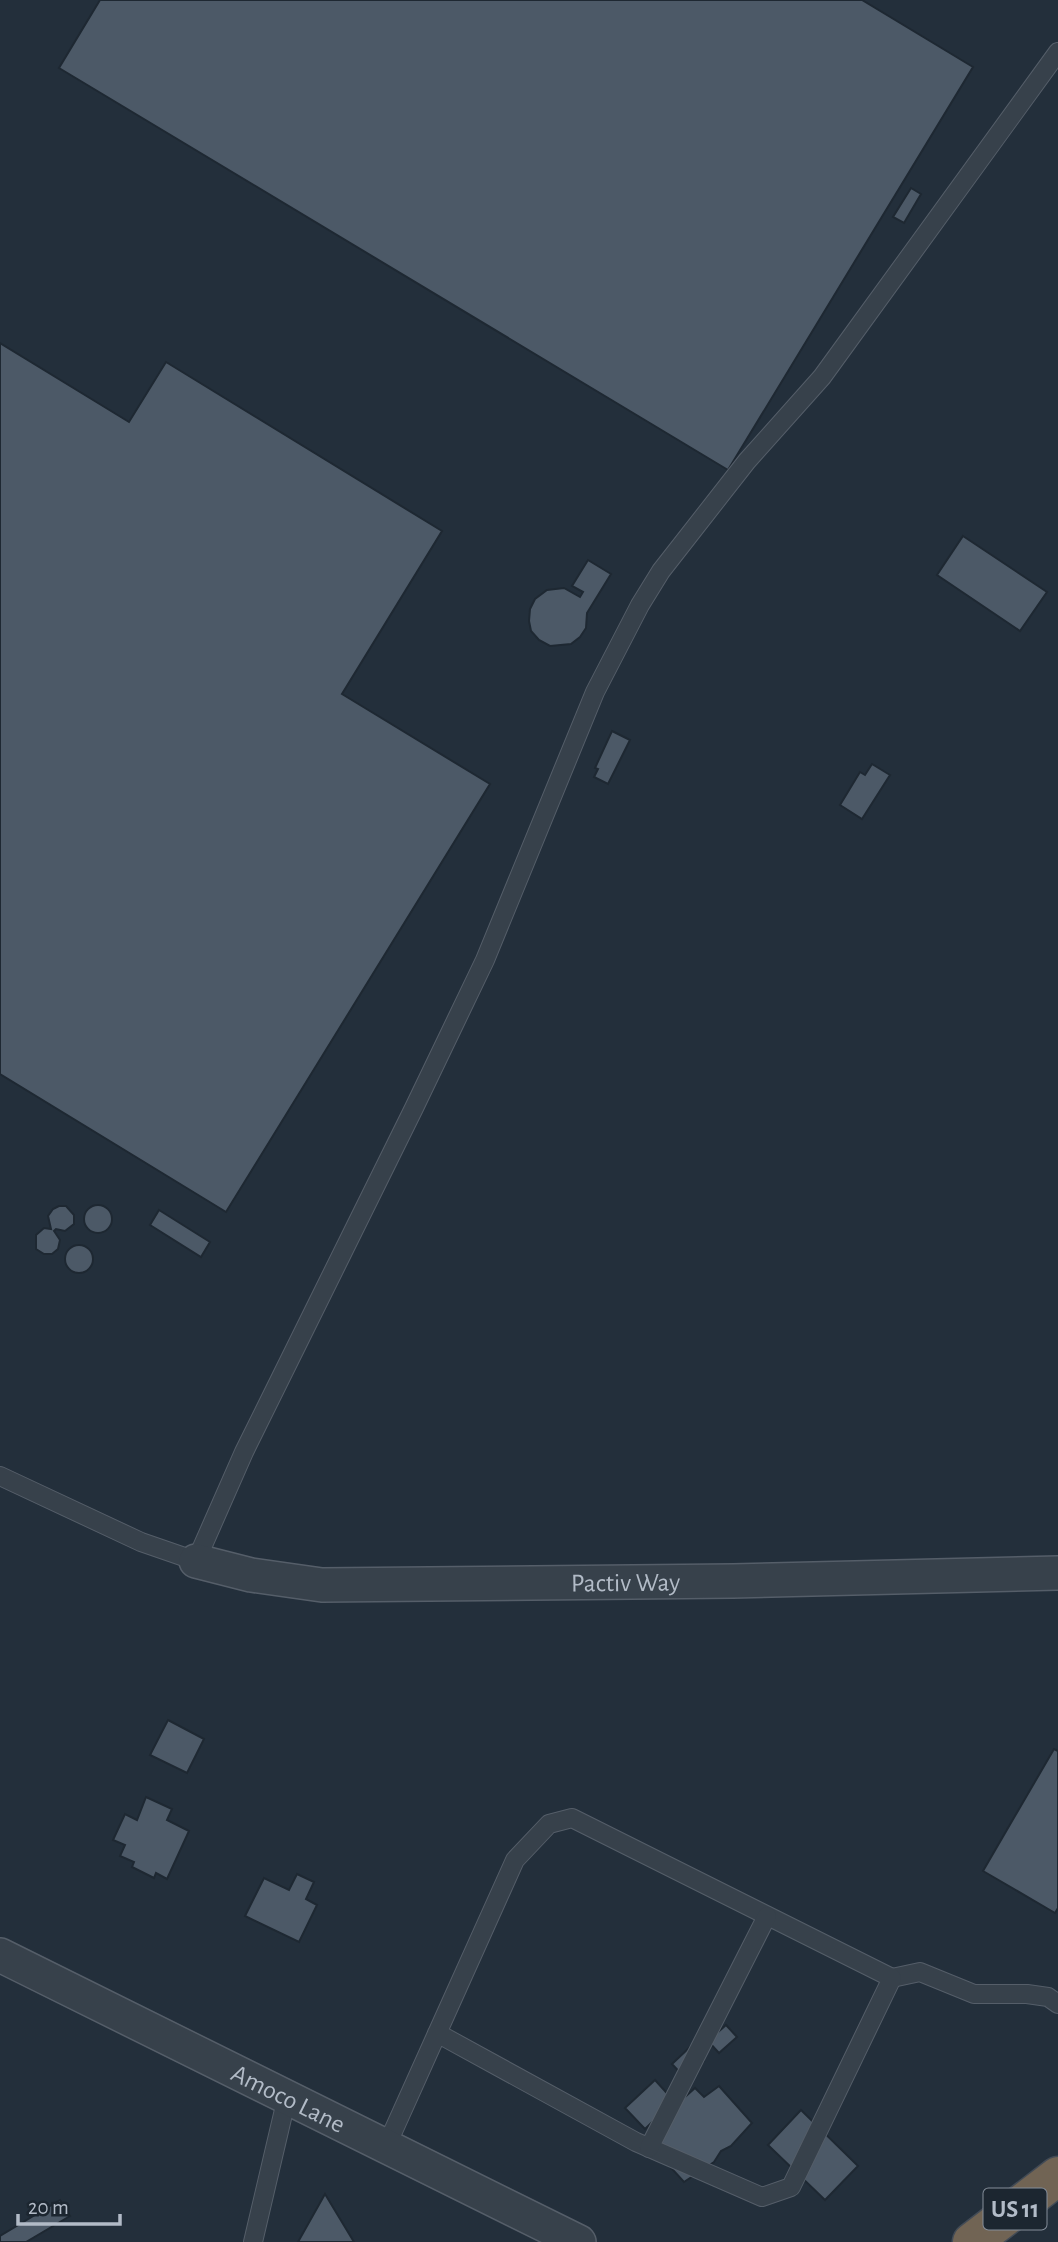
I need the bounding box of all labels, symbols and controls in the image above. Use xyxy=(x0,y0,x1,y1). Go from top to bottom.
street label: Pactiv Way xyxy=(571,1570,680,1597)
street label: Amoco Lane xyxy=(227,2060,349,2138)
scale bar xyxy=(18,2182,119,2226)
road number: US 11 xyxy=(984,2188,1046,2230)
text: 20 m xyxy=(28,2197,69,2218)

